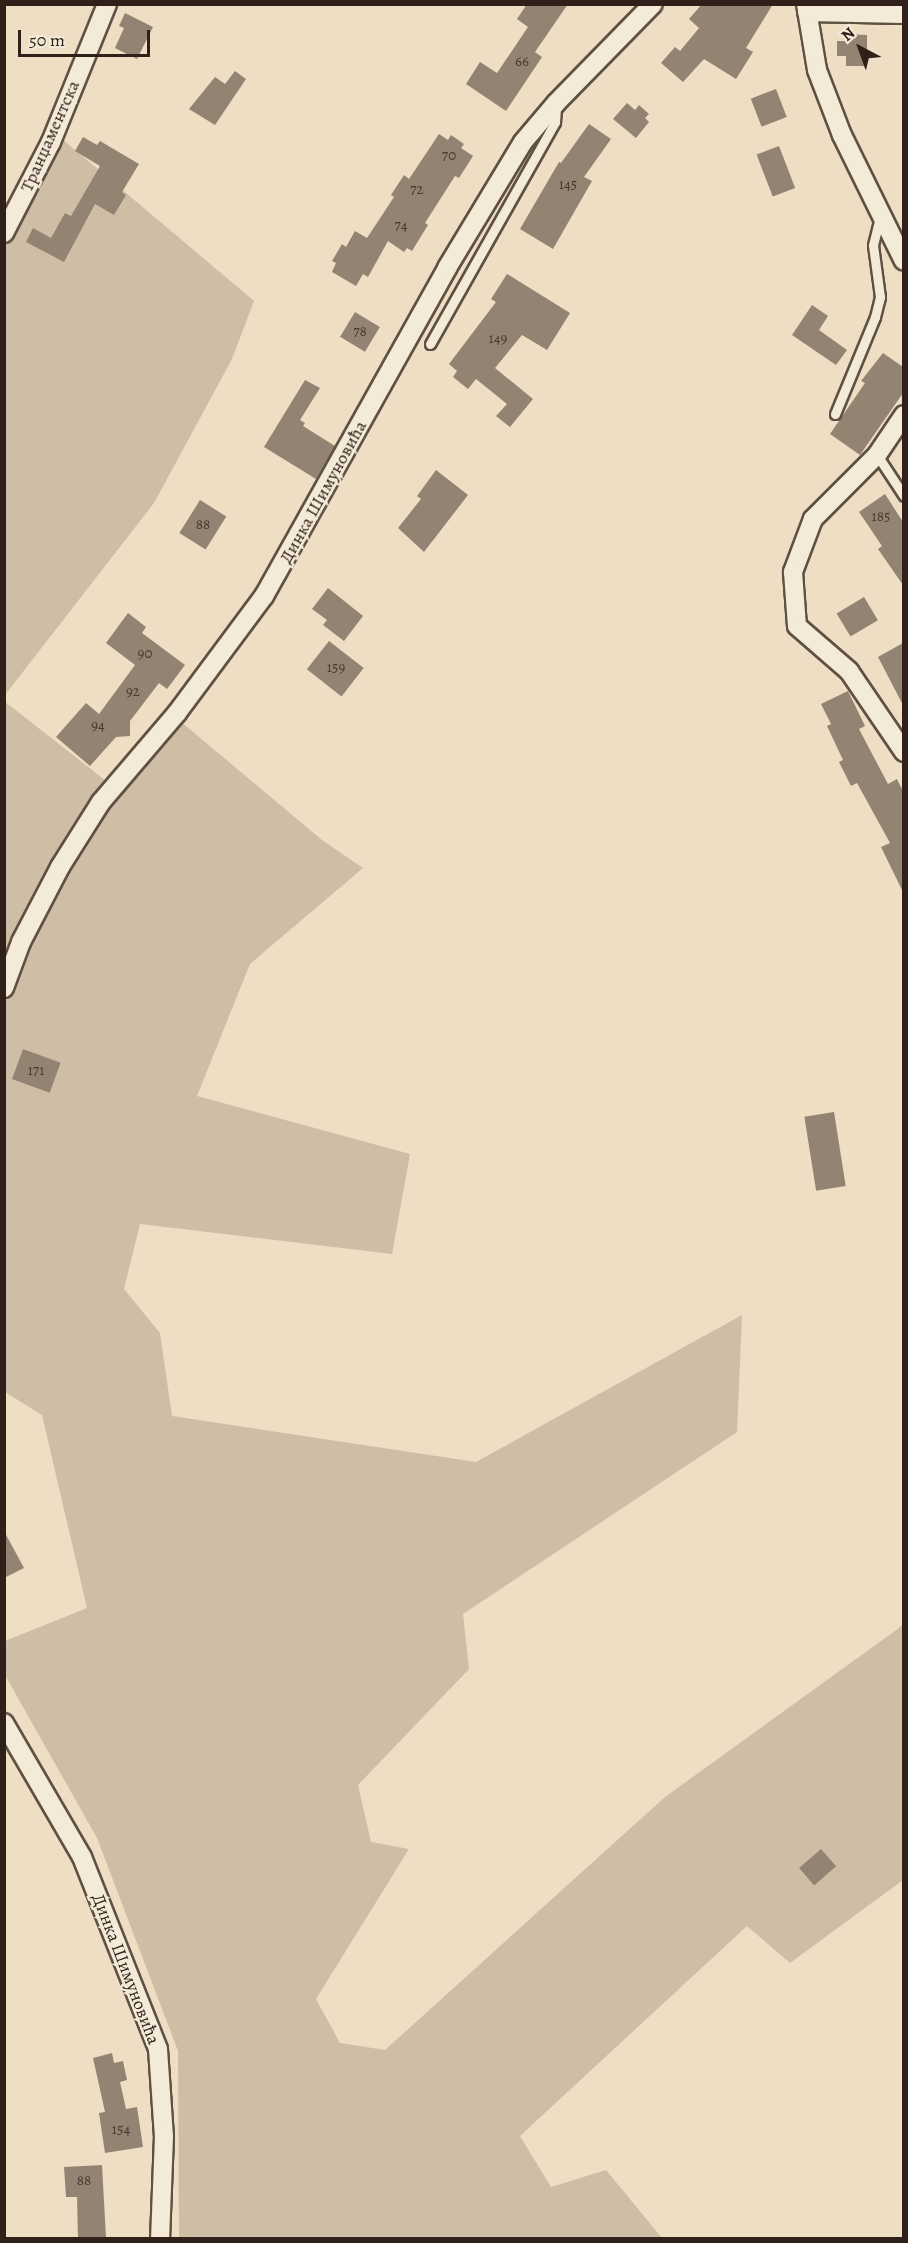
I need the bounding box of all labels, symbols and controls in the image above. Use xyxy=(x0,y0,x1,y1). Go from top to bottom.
scale bar xyxy=(21,18,153,56)
north arrow xyxy=(830,18,890,78)
text: N xyxy=(837,22,860,47)
text: 50 m xyxy=(29,28,65,52)
house number: 66 xyxy=(515,53,529,71)
street label: Транџаментска xyxy=(16,77,84,195)
house number: 70 xyxy=(442,147,456,165)
house number: 145 xyxy=(559,176,577,194)
house number: 72 xyxy=(410,181,424,199)
house number: 74 xyxy=(394,217,408,235)
house number: 78 xyxy=(353,323,367,341)
house number: 149 xyxy=(489,330,507,348)
street label: Динка Шимуновића xyxy=(275,417,371,567)
house number: 185 xyxy=(872,508,890,526)
house number: 88 xyxy=(196,516,210,534)
house number: 90 xyxy=(138,645,152,663)
house number: 159 xyxy=(327,659,345,677)
house number: 92 xyxy=(126,683,140,701)
house number: 94 xyxy=(91,717,105,735)
house number: 171 xyxy=(28,1062,44,1080)
street label: Динка Шимуновића xyxy=(87,1891,165,2047)
house number: 154 xyxy=(112,2121,130,2139)
house number: 88 xyxy=(77,2172,91,2190)

